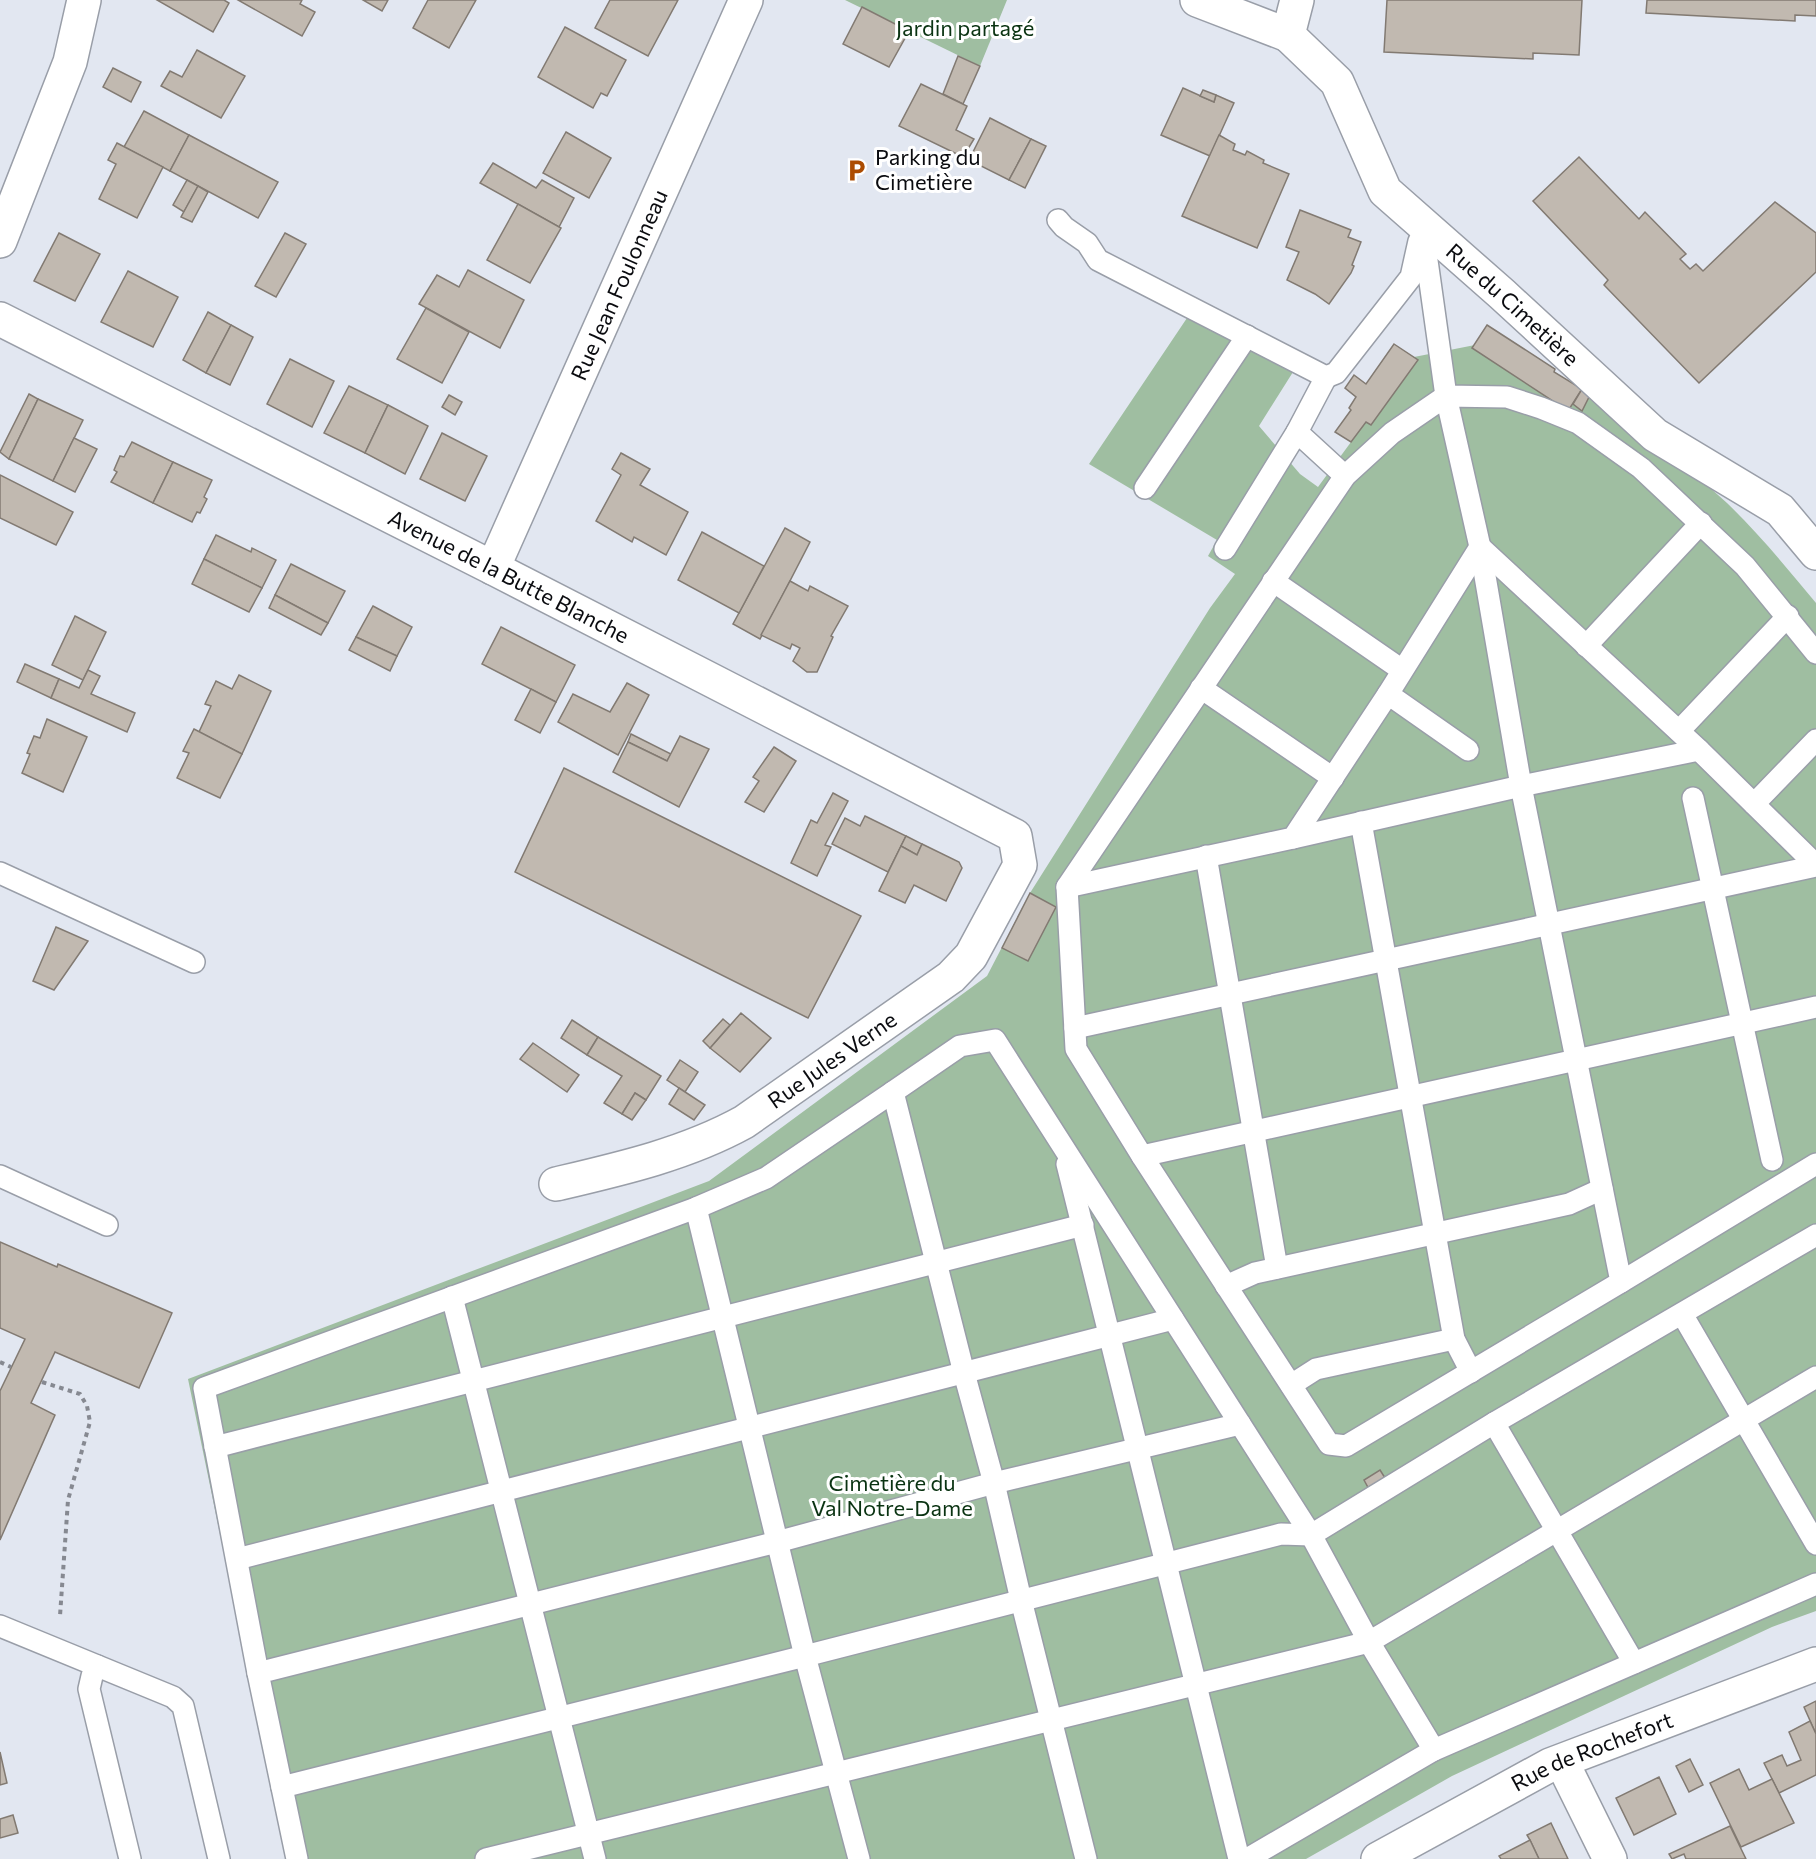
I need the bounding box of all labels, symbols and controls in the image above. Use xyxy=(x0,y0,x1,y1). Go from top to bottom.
park label: Jardin partagé xyxy=(896,14,1034,41)
place label: Parking du Cimetière xyxy=(875,143,980,195)
parking icon: Parking du Cimetière xyxy=(844,157,870,183)
street label: Rue Jean Foulonneau xyxy=(564,185,673,384)
street label: Rue du Cimetière xyxy=(1441,237,1585,371)
street label: Avenue de la Butte Blanche xyxy=(384,503,634,649)
street label: Rue Jules Verne xyxy=(762,1005,901,1114)
park label: Cimetière du Val Notre-Dame xyxy=(811,1469,973,1521)
street label: Rue de Rochefort xyxy=(1506,1706,1676,1797)

